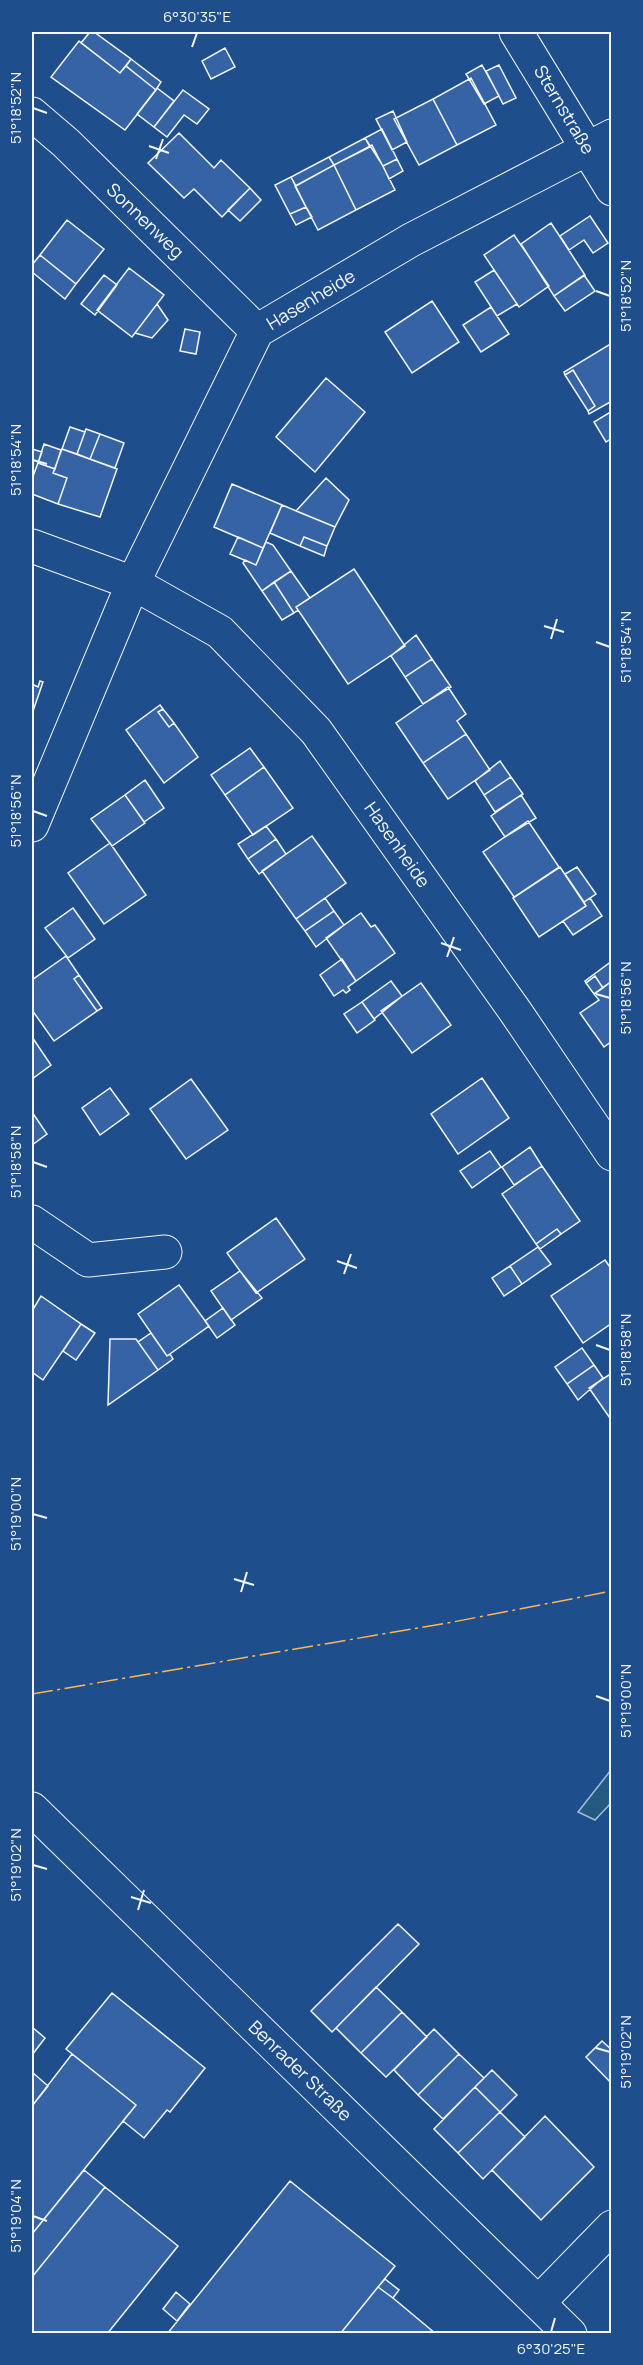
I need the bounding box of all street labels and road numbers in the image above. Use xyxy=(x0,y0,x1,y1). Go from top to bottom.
street label: Sternstraße xyxy=(529,61,601,158)
street label: Sonnenweg xyxy=(102,177,190,263)
street label: Hasenheide xyxy=(262,263,359,335)
street label: Hasenheide xyxy=(360,797,436,892)
street label: Benrader Straße xyxy=(244,2015,358,2126)

